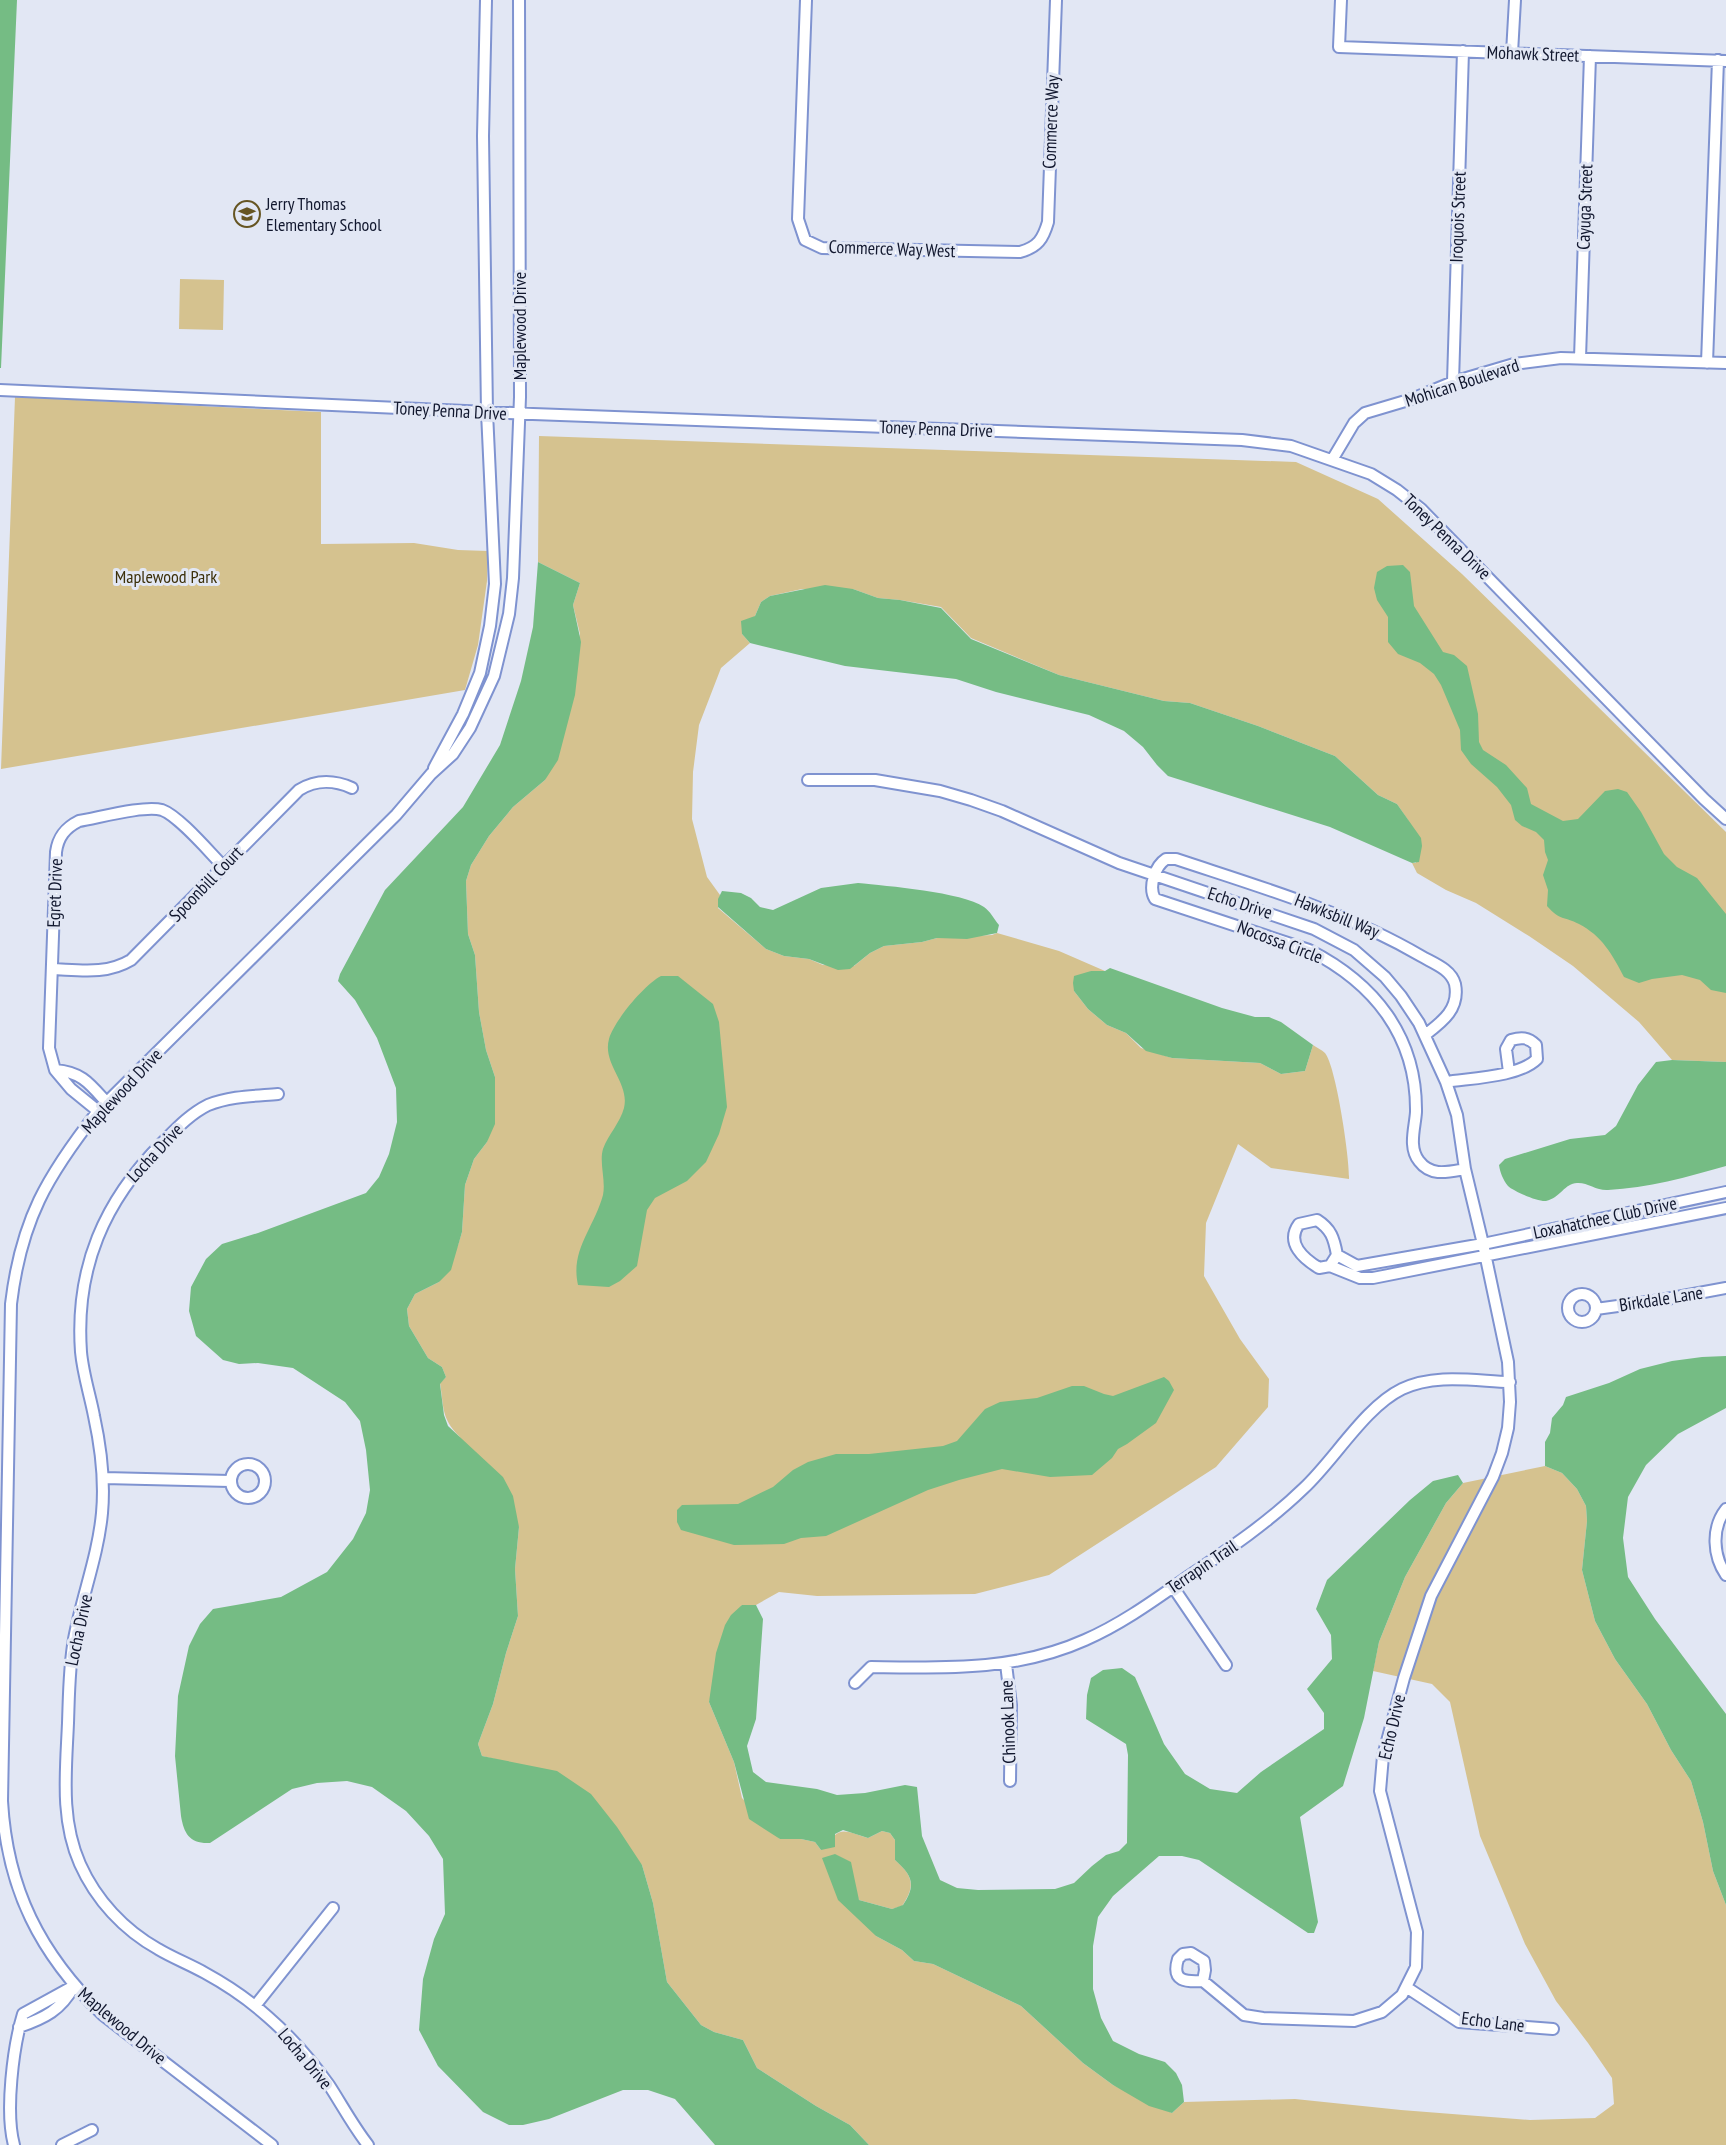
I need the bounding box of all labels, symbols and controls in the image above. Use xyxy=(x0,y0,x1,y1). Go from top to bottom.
street label: Mohawk Street xyxy=(1486,40,1580,67)
street label: Commerce Way xyxy=(1037,74,1064,169)
street label: Cayuga Street xyxy=(1572,164,1597,250)
street label: Iroquois Street xyxy=(1444,171,1471,263)
place label: Jerry Thomas Elementary School xyxy=(265,192,382,236)
school or university icon: Jerry Thomas Elementary School xyxy=(232,199,262,229)
street label: Commerce Way West xyxy=(828,235,956,262)
street label: Maplewood Drive xyxy=(508,272,531,380)
street label: Mohican Boulevard xyxy=(1402,353,1522,412)
street label: Toney Penna Drive xyxy=(393,396,507,425)
street label: Toney Penna Drive xyxy=(879,415,993,442)
street label: Toney Penna Drive xyxy=(1398,489,1496,584)
park label: Maplewood Park xyxy=(115,565,217,588)
street label: Spoonbill Court xyxy=(164,841,247,926)
street label: Egret Drive xyxy=(42,858,67,928)
street label: Echo Drive xyxy=(1205,881,1275,924)
street label: Hawksbill Way xyxy=(1291,888,1383,943)
street label: Nocossa Circle xyxy=(1234,915,1326,968)
street label: Maplewood Drive xyxy=(76,1043,167,1138)
street label: Locha Drive xyxy=(121,1118,188,1187)
street label: Loxahatchee Club Drive xyxy=(1531,1191,1679,1244)
street label: Birkdale Lane xyxy=(1617,1281,1704,1316)
street label: Terrapin Trail xyxy=(1162,1534,1242,1599)
street label: Locha Drive xyxy=(60,1592,97,1668)
street label: Chinook Lane xyxy=(995,1680,1020,1764)
street label: Echo Drive xyxy=(1373,1692,1410,1762)
street label: Maplewood Drive xyxy=(73,1982,171,2069)
street label: Echo Lane xyxy=(1460,2006,1526,2037)
street label: Locha Drive xyxy=(273,2024,337,2094)

